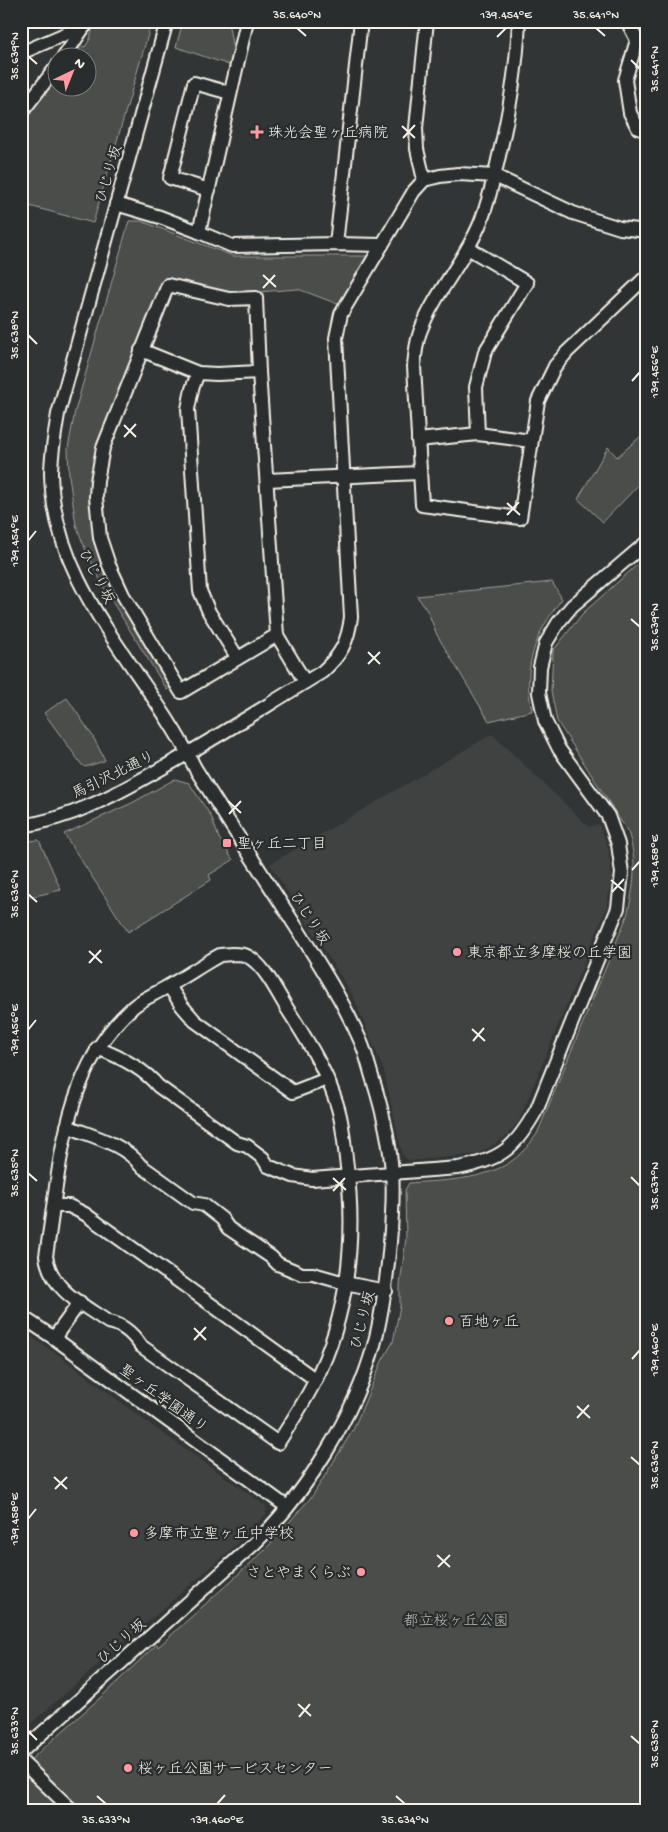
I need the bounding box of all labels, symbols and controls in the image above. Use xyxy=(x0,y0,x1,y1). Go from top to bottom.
text: 35.640°N xyxy=(272,9,321,23)
text: 139.454°E xyxy=(479,9,532,23)
text: 35.641°N xyxy=(572,9,619,23)
text: 35.639°N xyxy=(9,32,23,81)
text: 35.641°N xyxy=(649,46,663,93)
north arrow xyxy=(48,48,98,98)
text: N xyxy=(70,55,88,74)
place label: 珠光会聖ヶ丘病院 xyxy=(268,124,388,143)
marker: 珠光会聖ヶ丘病院 xyxy=(250,125,264,139)
street label: ひじり坂 xyxy=(93,143,127,206)
text: 35.638°N xyxy=(9,311,23,360)
text: 139.456°E xyxy=(649,346,663,399)
text: 139.454°E xyxy=(9,515,23,568)
street label: ひじり坂 xyxy=(73,546,117,608)
text: 35.639°N xyxy=(649,603,663,652)
street label: 馬引沢北通り xyxy=(69,748,158,804)
text: 139.458°E xyxy=(649,834,663,888)
place label: 聖ヶ丘二丁目 xyxy=(237,836,327,854)
marker: 聖ヶ丘二丁目 xyxy=(221,837,233,849)
text: 35.636°N xyxy=(9,870,23,919)
street label: ひじり坂 xyxy=(284,889,332,949)
place label: 東京都立多摩桜の丘学園 xyxy=(467,944,632,963)
marker: 東京都立多摩桜の丘学園 xyxy=(451,946,463,958)
text: 139.456°E xyxy=(9,1004,23,1057)
text: 35.635°N xyxy=(9,1149,23,1198)
text: 35.637°N xyxy=(649,1162,663,1211)
street label: ひじり坂 xyxy=(348,1289,380,1352)
place label: 百地ヶ丘 xyxy=(459,1314,519,1332)
marker: 百地ヶ丘 xyxy=(443,1315,455,1327)
text: 139.460°E xyxy=(649,1323,663,1377)
street label: 聖ヶ丘学園通り xyxy=(115,1361,211,1438)
text: 35.636°N xyxy=(649,1441,663,1490)
text: 139.458°E xyxy=(9,1492,23,1546)
place label: 多摩市立聖ヶ丘中学校 xyxy=(144,1525,294,1544)
marker: 多摩市立聖ヶ丘中学校 xyxy=(128,1527,140,1539)
place label: さとやまくらぶ xyxy=(246,1565,351,1583)
marker: さとやまくらぶ xyxy=(355,1566,367,1578)
park label: 都立桜ヶ丘公園 xyxy=(403,1613,509,1631)
street label: ひじり坂 xyxy=(94,1616,151,1669)
text: 35.633°N xyxy=(9,1707,23,1756)
text: 35.635°N xyxy=(649,1720,663,1769)
place label: 桜ヶ丘公園サービスセンター xyxy=(138,1761,332,1779)
marker: 桜ヶ丘公園サービスセンター xyxy=(122,1762,134,1774)
text: 35.633°N xyxy=(81,1814,130,1828)
text: 139.460°E xyxy=(190,1814,244,1828)
text: 35.634°N xyxy=(380,1814,429,1828)

